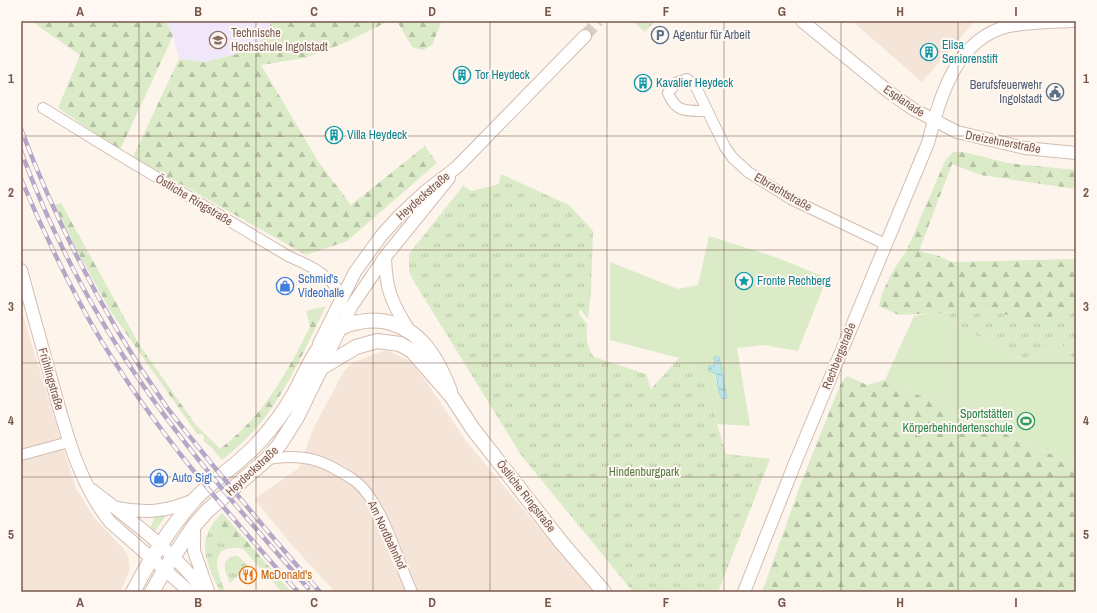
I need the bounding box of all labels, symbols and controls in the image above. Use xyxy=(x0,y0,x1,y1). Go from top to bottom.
text: A xyxy=(76,3,84,20)
text: B xyxy=(194,3,202,20)
text: C xyxy=(310,3,318,20)
text: D xyxy=(428,3,436,20)
text: E xyxy=(544,3,552,20)
text: F xyxy=(663,3,670,20)
text: G xyxy=(778,3,786,20)
text: H xyxy=(896,3,904,20)
text: I xyxy=(1015,3,1018,20)
place label: Technische Hochschule Ingolstadt xyxy=(231,25,328,55)
parking icon: Agentur für Arbeit xyxy=(650,25,670,45)
place label: Agentur für Arbeit xyxy=(672,27,750,43)
school or university icon: Technische Hochschule Ingolstadt xyxy=(208,30,228,50)
place label: Elisa Seniorenstift xyxy=(942,37,998,67)
building icon: Elisa Seniorenstift xyxy=(919,42,939,62)
building icon: Tor Heydeck xyxy=(452,65,472,85)
place label: Tor Heydeck xyxy=(475,67,530,83)
text: 1 xyxy=(8,70,14,87)
text: 1 xyxy=(1083,70,1089,87)
building icon: Kavalier Heydeck xyxy=(633,73,653,93)
place label: Kavalier Heydeck xyxy=(656,75,733,91)
place label: Berufsfeuerwehr Ingolstadt xyxy=(970,77,1043,107)
street label: Esplanade xyxy=(880,81,928,121)
public building icon: Berufsfeuerwehr Ingolstadt xyxy=(1045,82,1065,102)
building icon: Villa Heydeck xyxy=(324,125,344,145)
place label: Villa Heydeck xyxy=(347,127,407,143)
street label: Dreizehnerstraße xyxy=(964,127,1042,157)
street label: Heydeckstraße xyxy=(393,168,453,224)
street label: Elbrachtstraße xyxy=(751,169,815,215)
street label: Östliche Ringstraße xyxy=(152,170,236,229)
text: 2 xyxy=(8,184,14,201)
text: 2 xyxy=(1083,184,1089,201)
place label: Schmid's Videohalle xyxy=(298,271,344,301)
place icon: Fronte Rechberg xyxy=(734,271,754,291)
place label: Fronte Rechberg xyxy=(757,273,831,289)
shop icon: Schmid's Videohalle xyxy=(275,276,295,296)
text: 3 xyxy=(8,298,14,315)
text: 3 xyxy=(1083,298,1089,315)
street label: Rechbergstraße xyxy=(818,320,860,392)
street label: Frühlingstraße xyxy=(34,346,68,412)
place label: Sportstätten Körperbehindertenschule xyxy=(903,406,1013,436)
sports icon: Sportstätten Körperbehindertenschule xyxy=(1016,411,1036,431)
text: 4 xyxy=(8,412,14,429)
text: 4 xyxy=(1083,412,1089,429)
street label: Heydeckstraße xyxy=(222,443,282,499)
street label: Östliche Ringstraße xyxy=(493,456,560,535)
park label: Hindenburgpark xyxy=(609,464,679,480)
shop icon: Auto Sigl xyxy=(149,468,169,488)
place label: Auto Sigl xyxy=(171,470,212,486)
street label: Am Nordbahnhof xyxy=(364,497,410,572)
text: 5 xyxy=(8,526,14,543)
text: 5 xyxy=(1083,526,1089,543)
restaurant icon: McDonald's xyxy=(238,565,258,585)
place label: McDonald's xyxy=(261,567,312,583)
text: A xyxy=(76,594,84,611)
text: B xyxy=(194,594,202,611)
text: C xyxy=(310,594,318,611)
text: D xyxy=(428,594,436,611)
text: E xyxy=(544,594,552,611)
text: F xyxy=(663,594,670,611)
text: G xyxy=(778,594,786,611)
text: H xyxy=(896,594,904,611)
text: I xyxy=(1015,594,1018,611)

